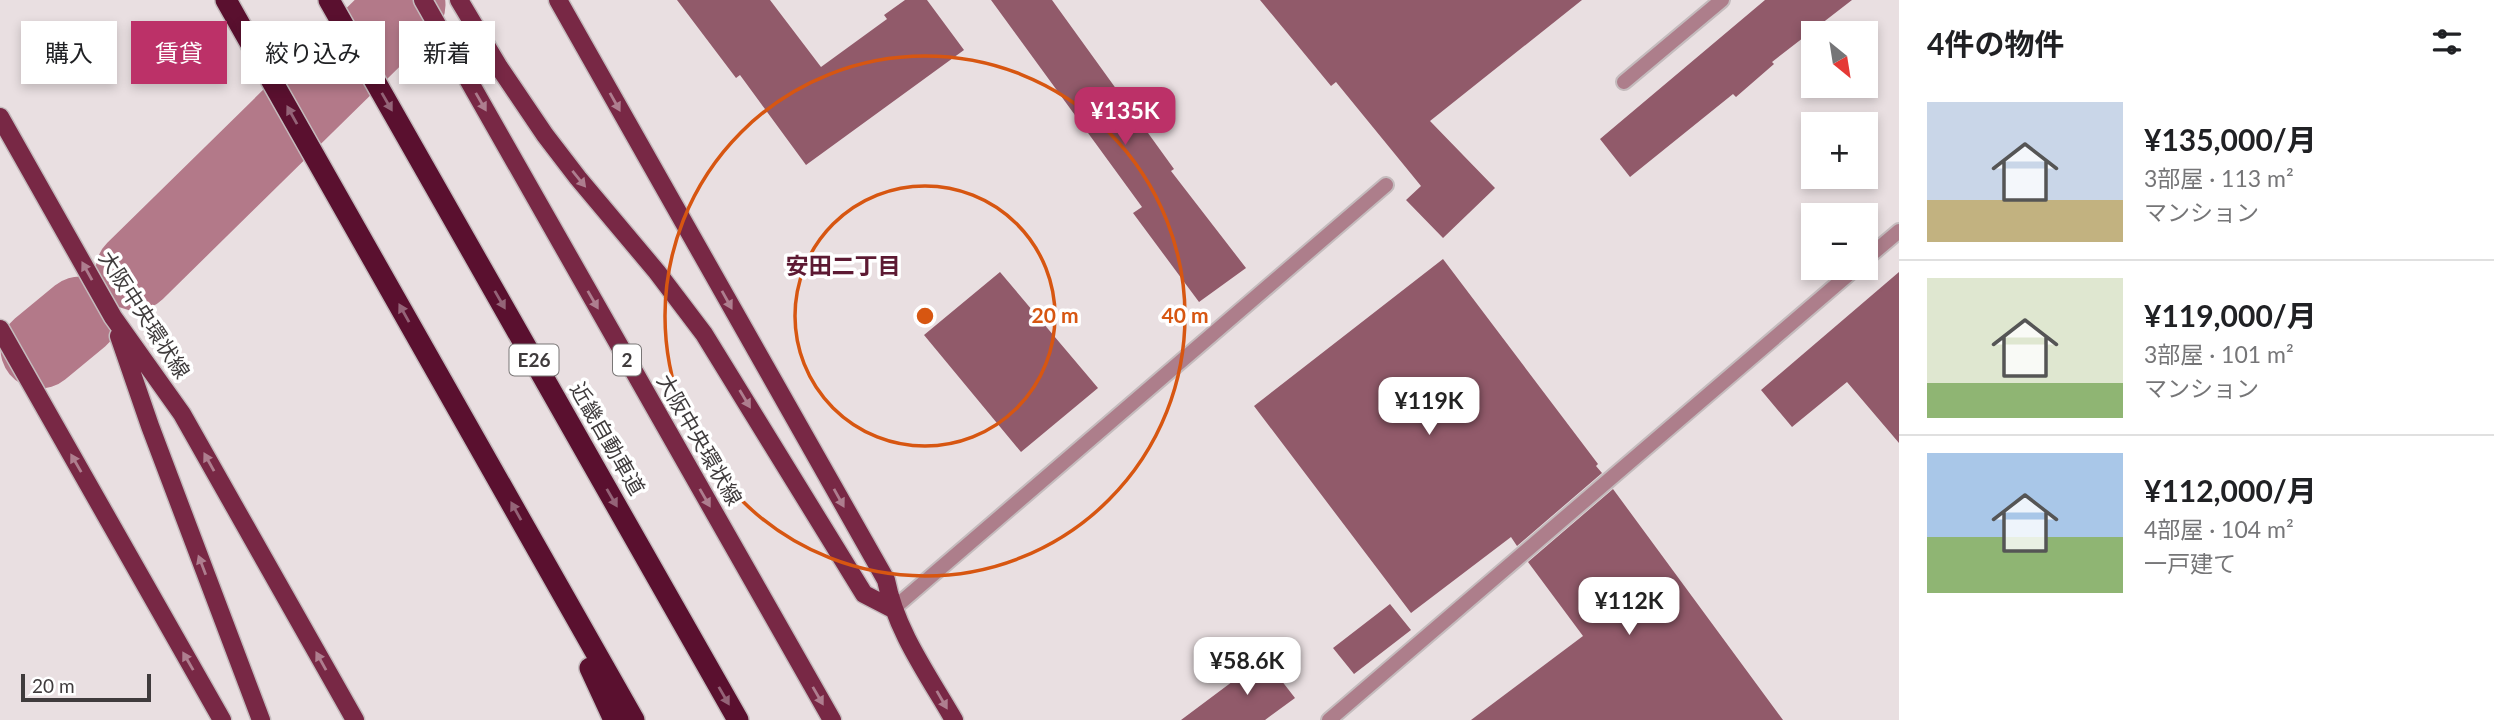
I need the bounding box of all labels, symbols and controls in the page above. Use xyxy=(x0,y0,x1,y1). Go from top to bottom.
chip: 購入 xyxy=(21,21,117,84)
chip: 賃貸 xyxy=(131,21,227,84)
chip: 絞り込み xyxy=(241,21,385,84)
chip: 新着 xyxy=(399,21,495,84)
north arrow xyxy=(1801,21,1878,98)
map controls xyxy=(1801,21,1878,280)
icon: filters xyxy=(2428,23,2466,61)
text: 4件の物件 xyxy=(1927,25,2064,61)
pin: ¥135K xyxy=(1076,88,1174,147)
one-way arrow xyxy=(381,92,393,112)
one-way arrow xyxy=(609,92,621,112)
one-way arrow xyxy=(475,93,487,112)
text: ¥135K xyxy=(1090,96,1160,124)
one-way arrow xyxy=(286,106,298,125)
button: + xyxy=(1801,112,1878,189)
text: ¥135,000/月 xyxy=(2144,121,2317,157)
icon: home xyxy=(1983,130,2067,214)
text: 3部屋 · 113 m² xyxy=(2144,164,2294,192)
one-way arrow xyxy=(571,169,586,187)
text: マンション xyxy=(2144,198,2259,226)
button: − xyxy=(1801,203,1878,280)
street label: 大阪中央環状線 xyxy=(95,246,196,383)
district label: 安田二丁目 xyxy=(786,251,901,279)
one-way arrow xyxy=(81,261,93,281)
one-way arrow xyxy=(493,290,505,310)
one-way arrow xyxy=(587,290,599,310)
one-way arrow xyxy=(721,290,733,310)
text: ¥119,000/月 xyxy=(2144,297,2317,333)
text: 20 m xyxy=(1031,302,1079,327)
text: 40 m xyxy=(1161,302,1209,327)
one-way arrow xyxy=(398,304,410,323)
centre of rings xyxy=(913,304,937,328)
icon: home xyxy=(1983,306,2067,390)
text: 3部屋 · 101 m² xyxy=(2144,340,2294,368)
road number: E26 xyxy=(510,344,558,376)
road number: 2 xyxy=(613,344,641,376)
street label: 大阪中央環状線 xyxy=(653,369,748,509)
text: マンション xyxy=(2144,374,2259,402)
street label: 近畿自動車道 xyxy=(566,377,651,499)
pin: ¥119K xyxy=(1380,378,1478,437)
text: ¥119K xyxy=(1394,386,1464,414)
one-way arrow xyxy=(738,390,751,409)
one-way arrow xyxy=(70,453,82,473)
one-way arrow xyxy=(203,453,215,472)
text: ¥112,000/月 xyxy=(2144,472,2317,508)
icon: home xyxy=(1983,481,2067,565)
one-way arrow xyxy=(606,488,618,507)
one-way arrow xyxy=(699,488,712,507)
one-way arrow xyxy=(833,489,845,508)
one-way arrow xyxy=(510,502,522,521)
text: 4部屋 · 104 m² xyxy=(2144,515,2294,543)
text: 一戸建て xyxy=(2144,549,2236,577)
one-way arrow xyxy=(197,554,208,575)
pin: ¥112K xyxy=(1580,578,1678,637)
text: ¥112K xyxy=(1594,586,1664,614)
pin: ¥58.6K xyxy=(1190,638,1304,697)
text: ¥58.6K xyxy=(1210,646,1284,674)
one-way arrow xyxy=(182,651,194,670)
one-way arrow xyxy=(315,651,327,670)
scale bar xyxy=(21,671,150,703)
text: 20 m xyxy=(32,674,75,697)
one-way arrow xyxy=(718,686,730,705)
one-way arrow xyxy=(812,686,824,705)
one-way arrow xyxy=(936,690,948,710)

